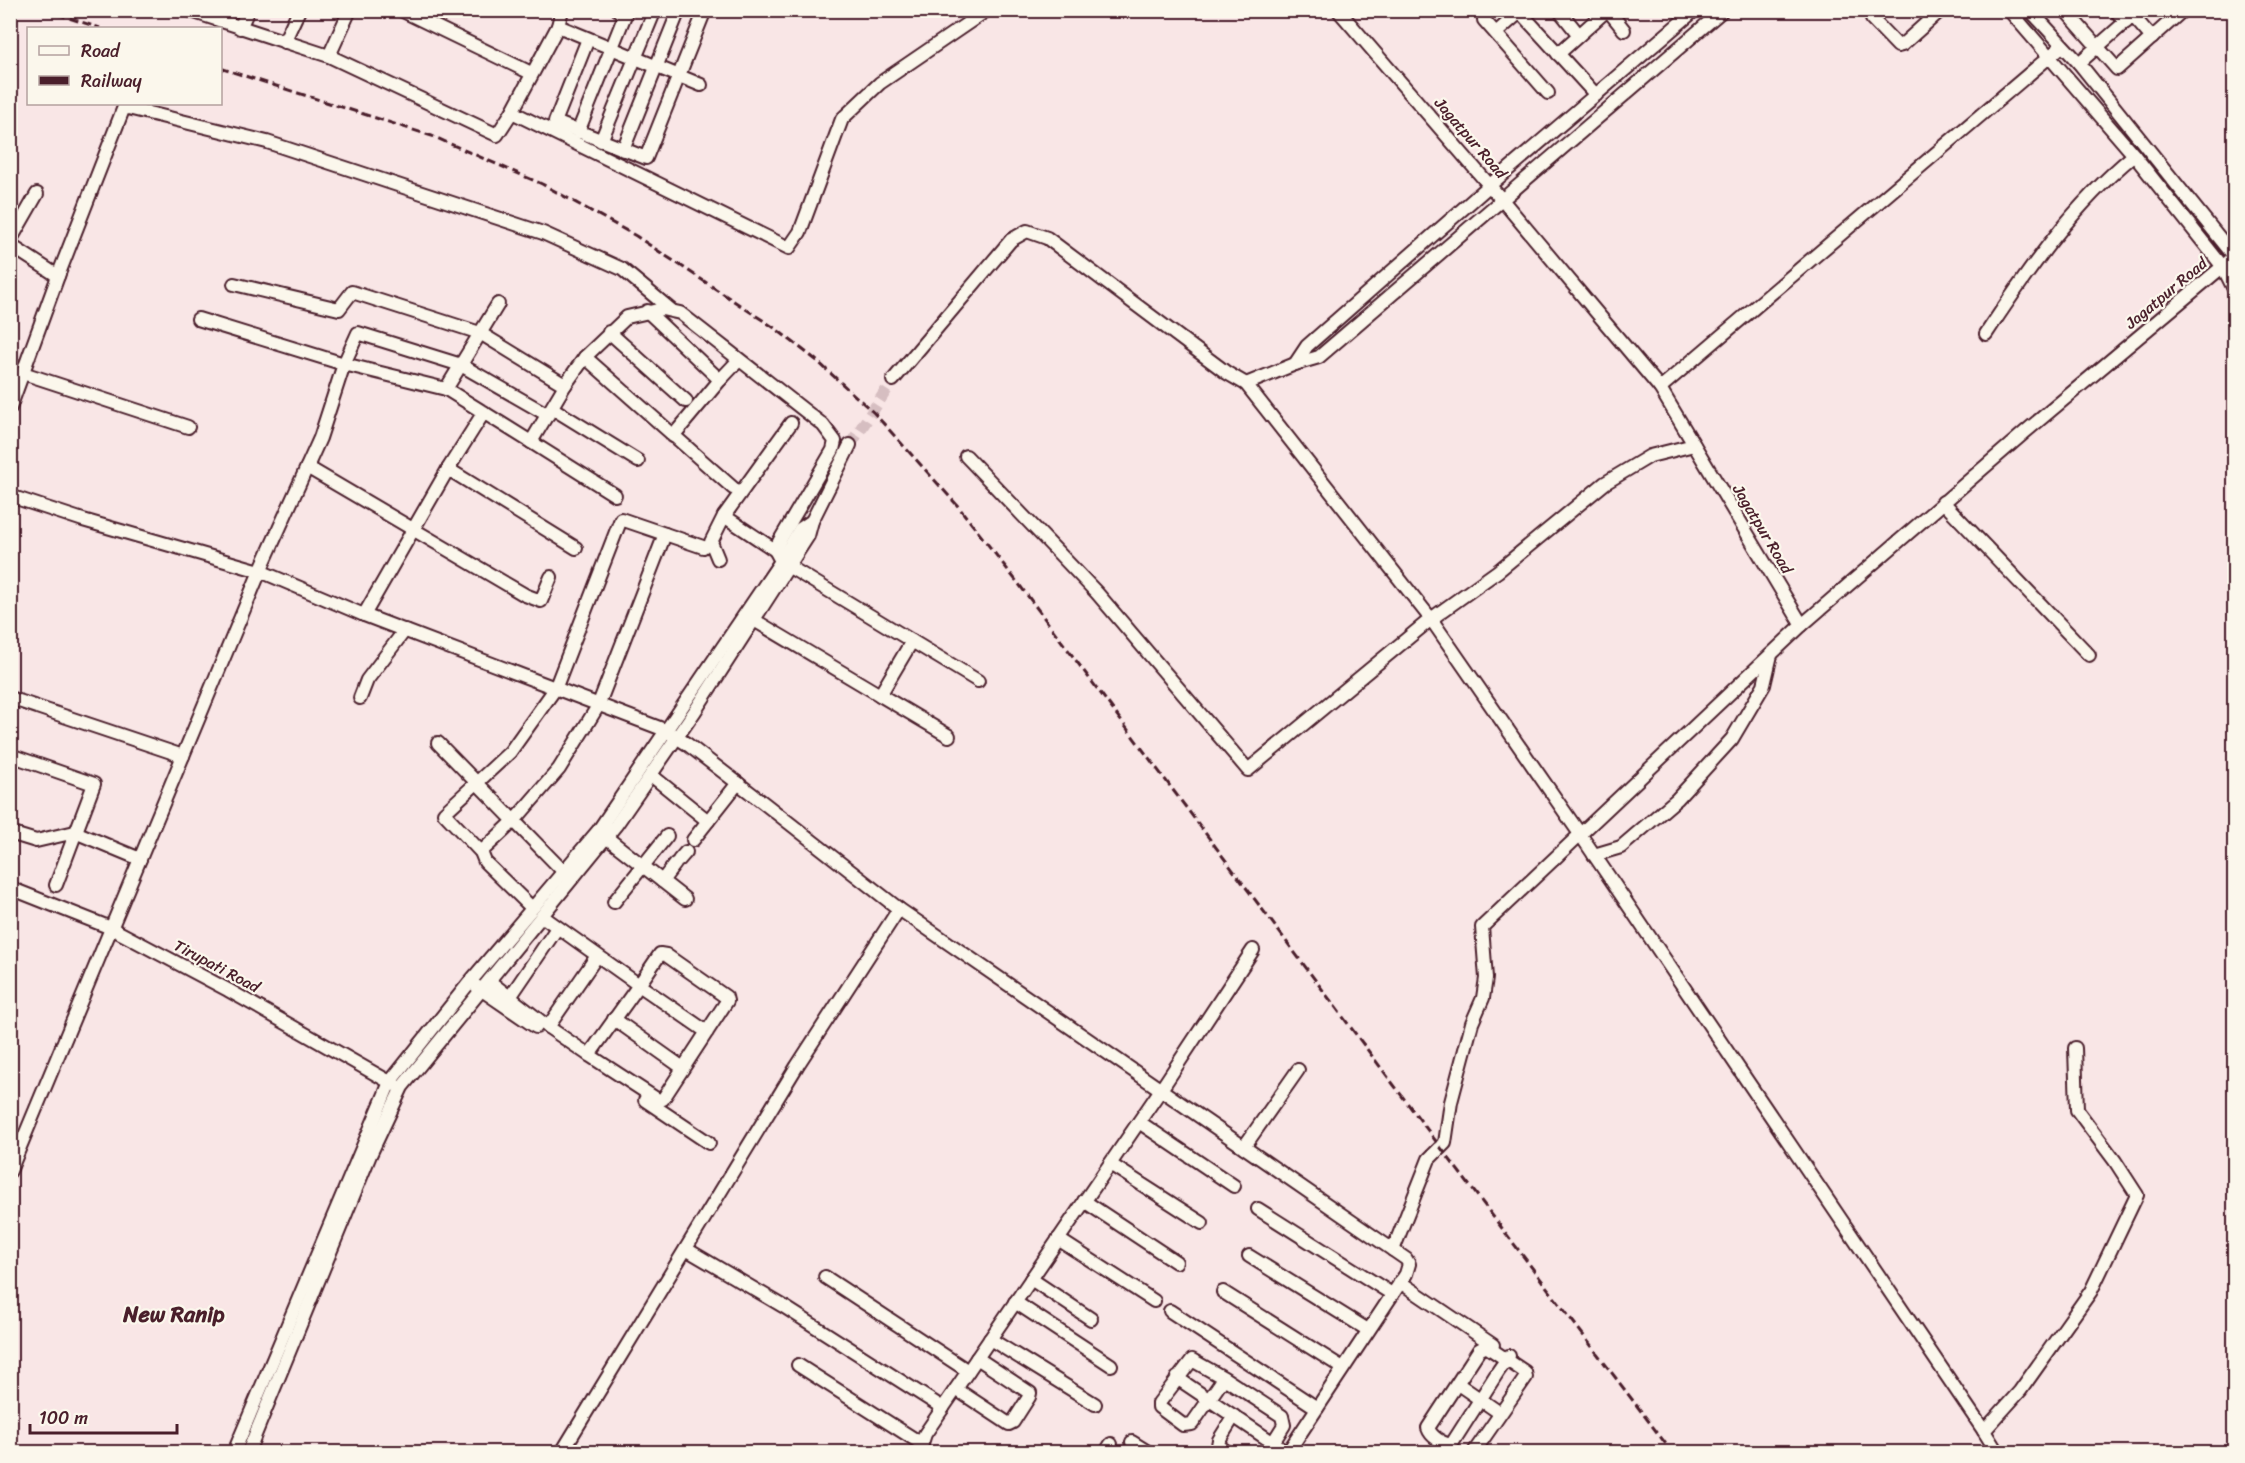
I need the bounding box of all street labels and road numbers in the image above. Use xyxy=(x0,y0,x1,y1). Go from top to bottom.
street label: Jagatpur Road xyxy=(1426,90,1516,187)
street label: Jagatpur Road xyxy=(2117,249,2215,337)
street label: Jagatpur Road xyxy=(1724,478,1802,581)
street label: Tirupati Road xyxy=(169,931,267,1002)

